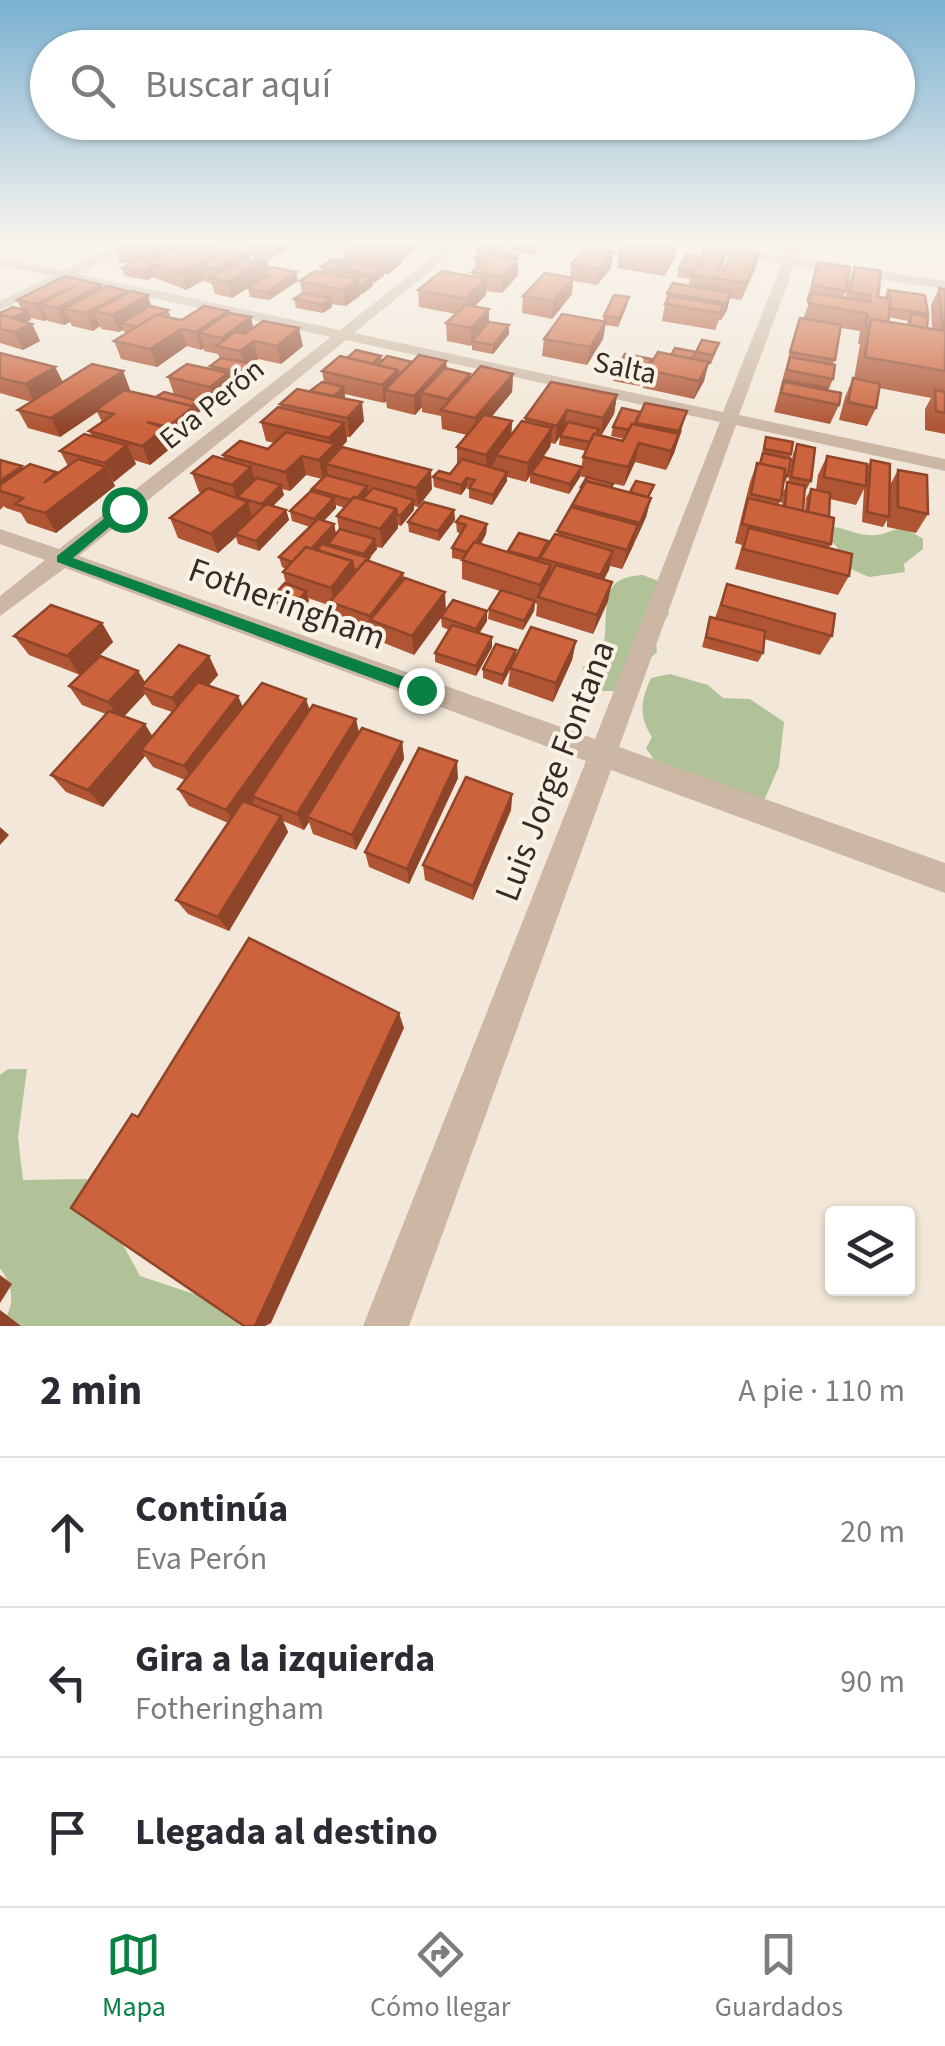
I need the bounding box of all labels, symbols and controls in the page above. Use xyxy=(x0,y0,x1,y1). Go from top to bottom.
search box xyxy=(30,30,915,140)
icon: search xyxy=(65,58,120,113)
text: Buscar aquí xyxy=(145,58,331,112)
street label: Salta xyxy=(590,340,660,396)
street label: Eva Perón xyxy=(150,348,274,460)
route start xyxy=(102,487,148,533)
street label: Fotheringham xyxy=(181,545,393,663)
street label: Luis Jorge Fontana xyxy=(482,633,628,909)
route end xyxy=(399,668,445,714)
map controls xyxy=(825,1206,915,1296)
button: layers xyxy=(825,1206,915,1296)
text: 2 min xyxy=(40,1361,142,1421)
text: A pie · 110 m xyxy=(738,1368,905,1414)
text: Continúa xyxy=(135,1482,288,1536)
icon: ahead xyxy=(40,1505,95,1560)
text: 20 m xyxy=(840,1509,905,1555)
text: Eva Perón xyxy=(135,1536,267,1582)
text: Gira a la izquierda xyxy=(135,1632,435,1686)
icon: left xyxy=(40,1655,95,1710)
text: 90 m xyxy=(840,1659,905,1705)
text: Fotheringham xyxy=(135,1686,324,1732)
icon: arrive xyxy=(40,1805,95,1860)
text: Llegada al destino xyxy=(135,1805,438,1859)
tab: Mapa xyxy=(102,1927,166,2027)
tab: Cómo llegar xyxy=(370,1927,511,2027)
tab: Guardados xyxy=(715,1927,843,2027)

